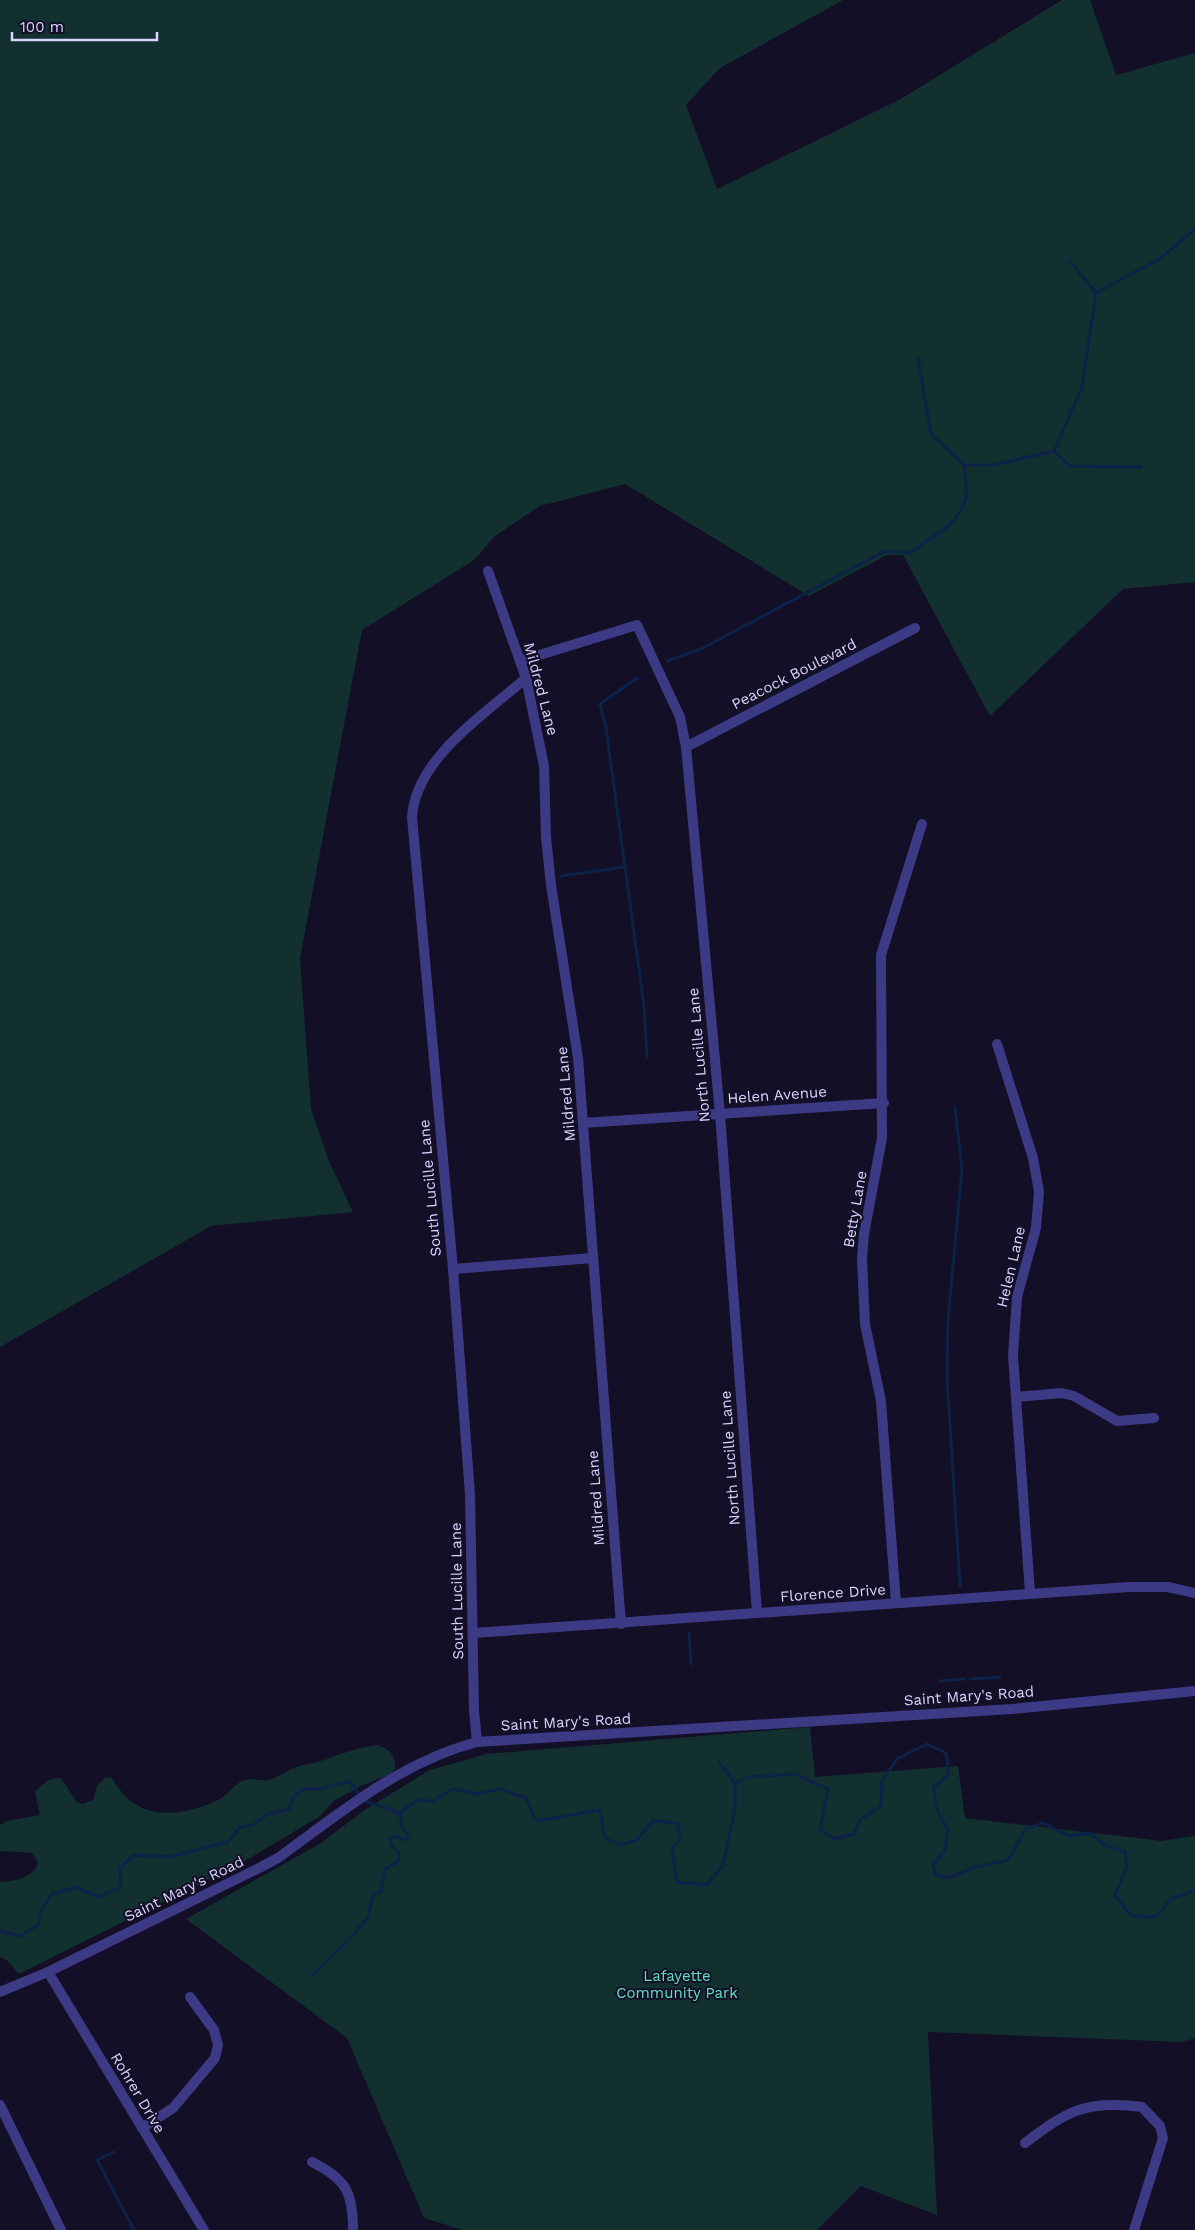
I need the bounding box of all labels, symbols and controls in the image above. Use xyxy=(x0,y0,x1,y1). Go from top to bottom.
scale bar xyxy=(12,10,158,42)
text: 100 m xyxy=(20,18,64,36)
street label: Peacock Boulevard xyxy=(729,635,859,713)
street label: Mildred Lane xyxy=(520,641,562,737)
street label: North Lucille Lane xyxy=(684,987,714,1123)
street label: Mildred Lane xyxy=(553,1046,579,1142)
street label: Helen Avenue xyxy=(727,1083,827,1107)
street label: South Lucille Lane xyxy=(415,1119,445,1257)
street label: Betty Lane xyxy=(839,1169,871,1249)
street label: Helen Lane xyxy=(993,1225,1029,1309)
street label: North Lucille Lane xyxy=(716,1390,744,1526)
street label: Mildred Lane xyxy=(584,1450,608,1546)
street label: South Lucille Lane xyxy=(447,1522,467,1660)
street label: Florence Drive xyxy=(779,1580,887,1606)
street label: Saint Mary's Road xyxy=(903,1682,1035,1710)
street label: Saint Mary's Road xyxy=(500,1710,632,1734)
street label: Saint Mary's Road xyxy=(121,1852,247,1926)
park label: Lafayette Community Park xyxy=(616,1967,738,2002)
street label: Rohrer Drive xyxy=(107,2049,169,2137)

